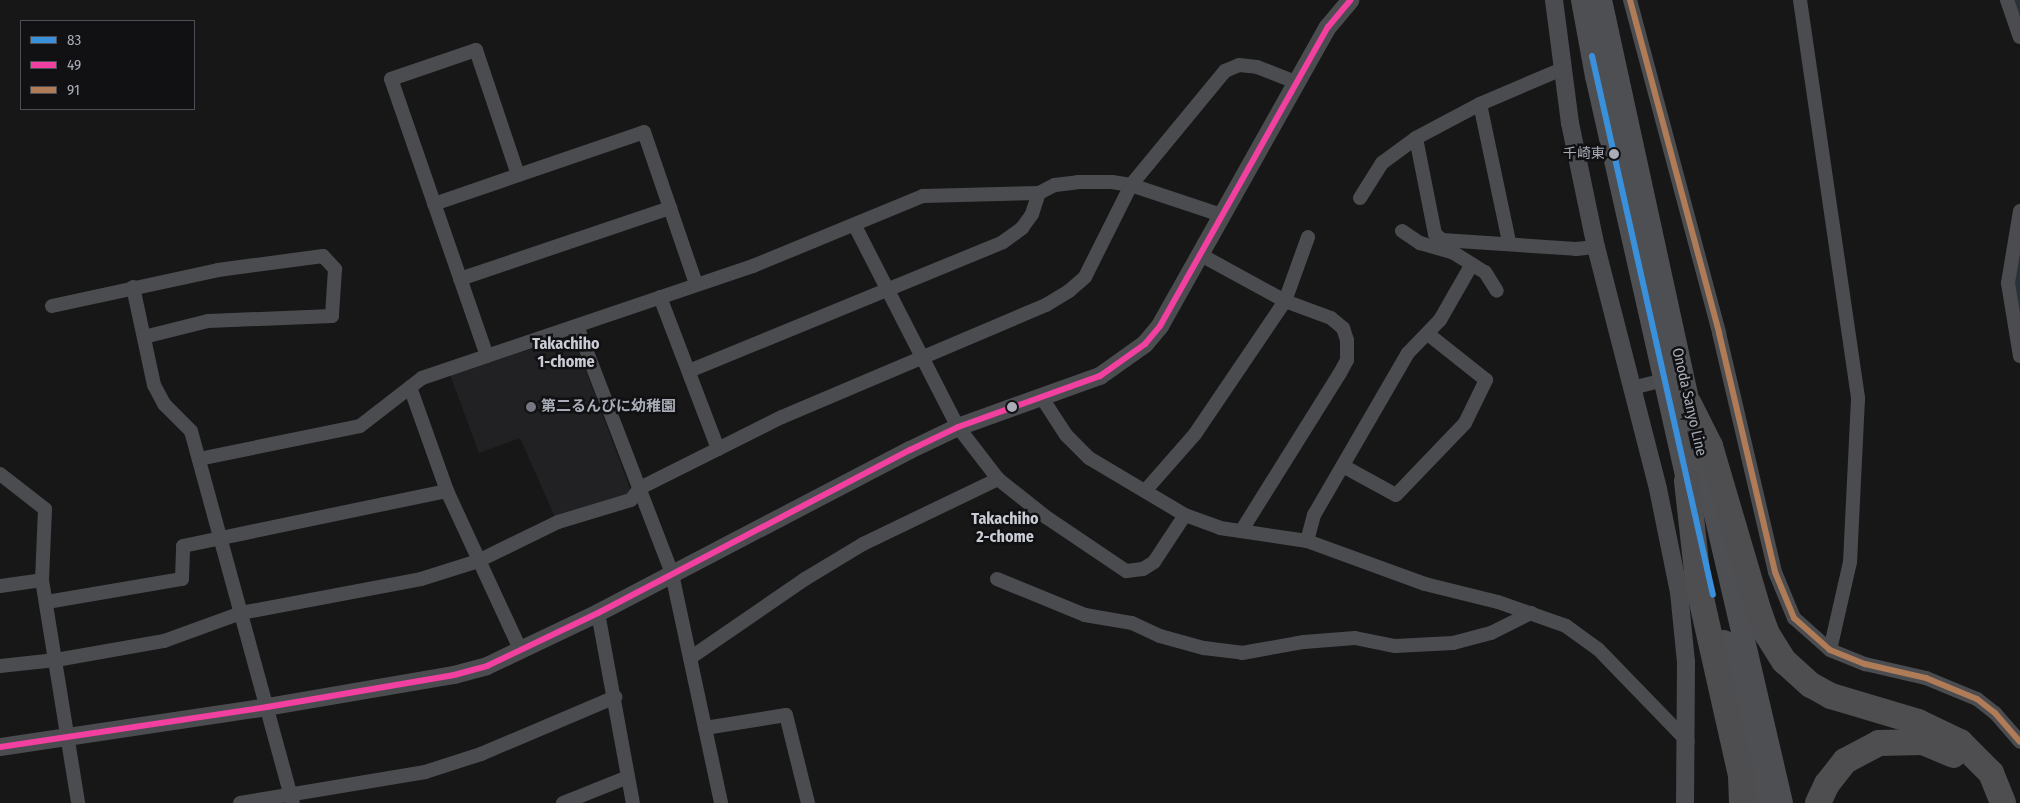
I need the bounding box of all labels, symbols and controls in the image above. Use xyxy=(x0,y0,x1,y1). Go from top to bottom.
legend xyxy=(20,20,195,110)
text: 83 xyxy=(67,31,81,49)
text: 49 xyxy=(67,56,81,74)
text: 91 xyxy=(67,81,80,99)
place label: 千崎東 xyxy=(1563,146,1605,162)
marker: 千崎東 xyxy=(1609,149,1619,159)
district label: Takachiho 1-chome xyxy=(532,334,600,372)
street label: Onoda Sanyo Line xyxy=(1668,346,1710,458)
place label: 第二るんびに幼稚園 xyxy=(541,398,676,416)
marker: 第二るんびに幼稚園 xyxy=(525,401,537,413)
unlabelled marker xyxy=(1007,402,1017,412)
district label: Takachiho 2-chome xyxy=(971,509,1039,547)

